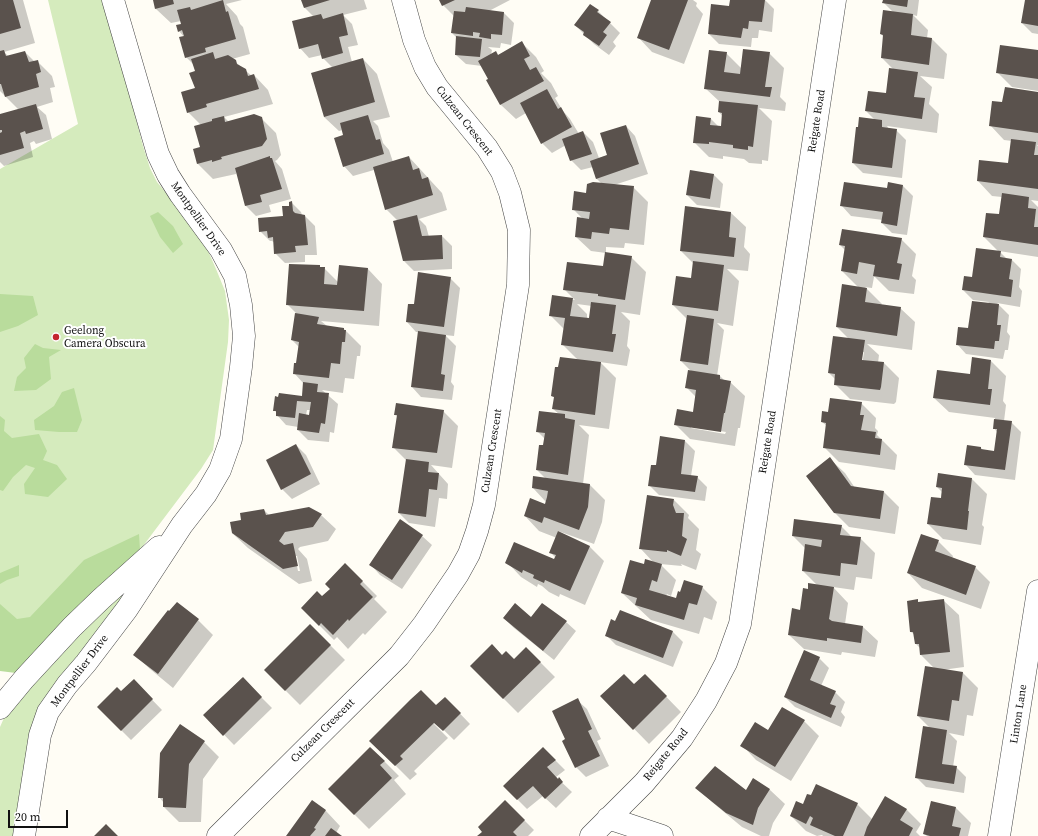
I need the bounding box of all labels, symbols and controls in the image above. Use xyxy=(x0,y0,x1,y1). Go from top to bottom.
street label: Culzean Crescent xyxy=(433,84,495,158)
street label: Reigate Road xyxy=(805,89,829,153)
street label: Montpellier Drive xyxy=(168,180,228,258)
place label: Geelong Camera Obscura xyxy=(64,324,146,350)
marker: Geelong Camera Obscura xyxy=(51,332,61,342)
street label: Culzean Crescent xyxy=(479,408,505,494)
street label: Reigate Road xyxy=(756,410,780,474)
street label: Montpellier Drive xyxy=(49,632,111,710)
street label: Linton Lane xyxy=(1008,684,1030,744)
street label: Culzean Crescent xyxy=(288,696,358,766)
street label: Reigate Road xyxy=(641,726,691,784)
scale bar xyxy=(10,802,70,828)
text: 20 m xyxy=(15,809,41,825)

